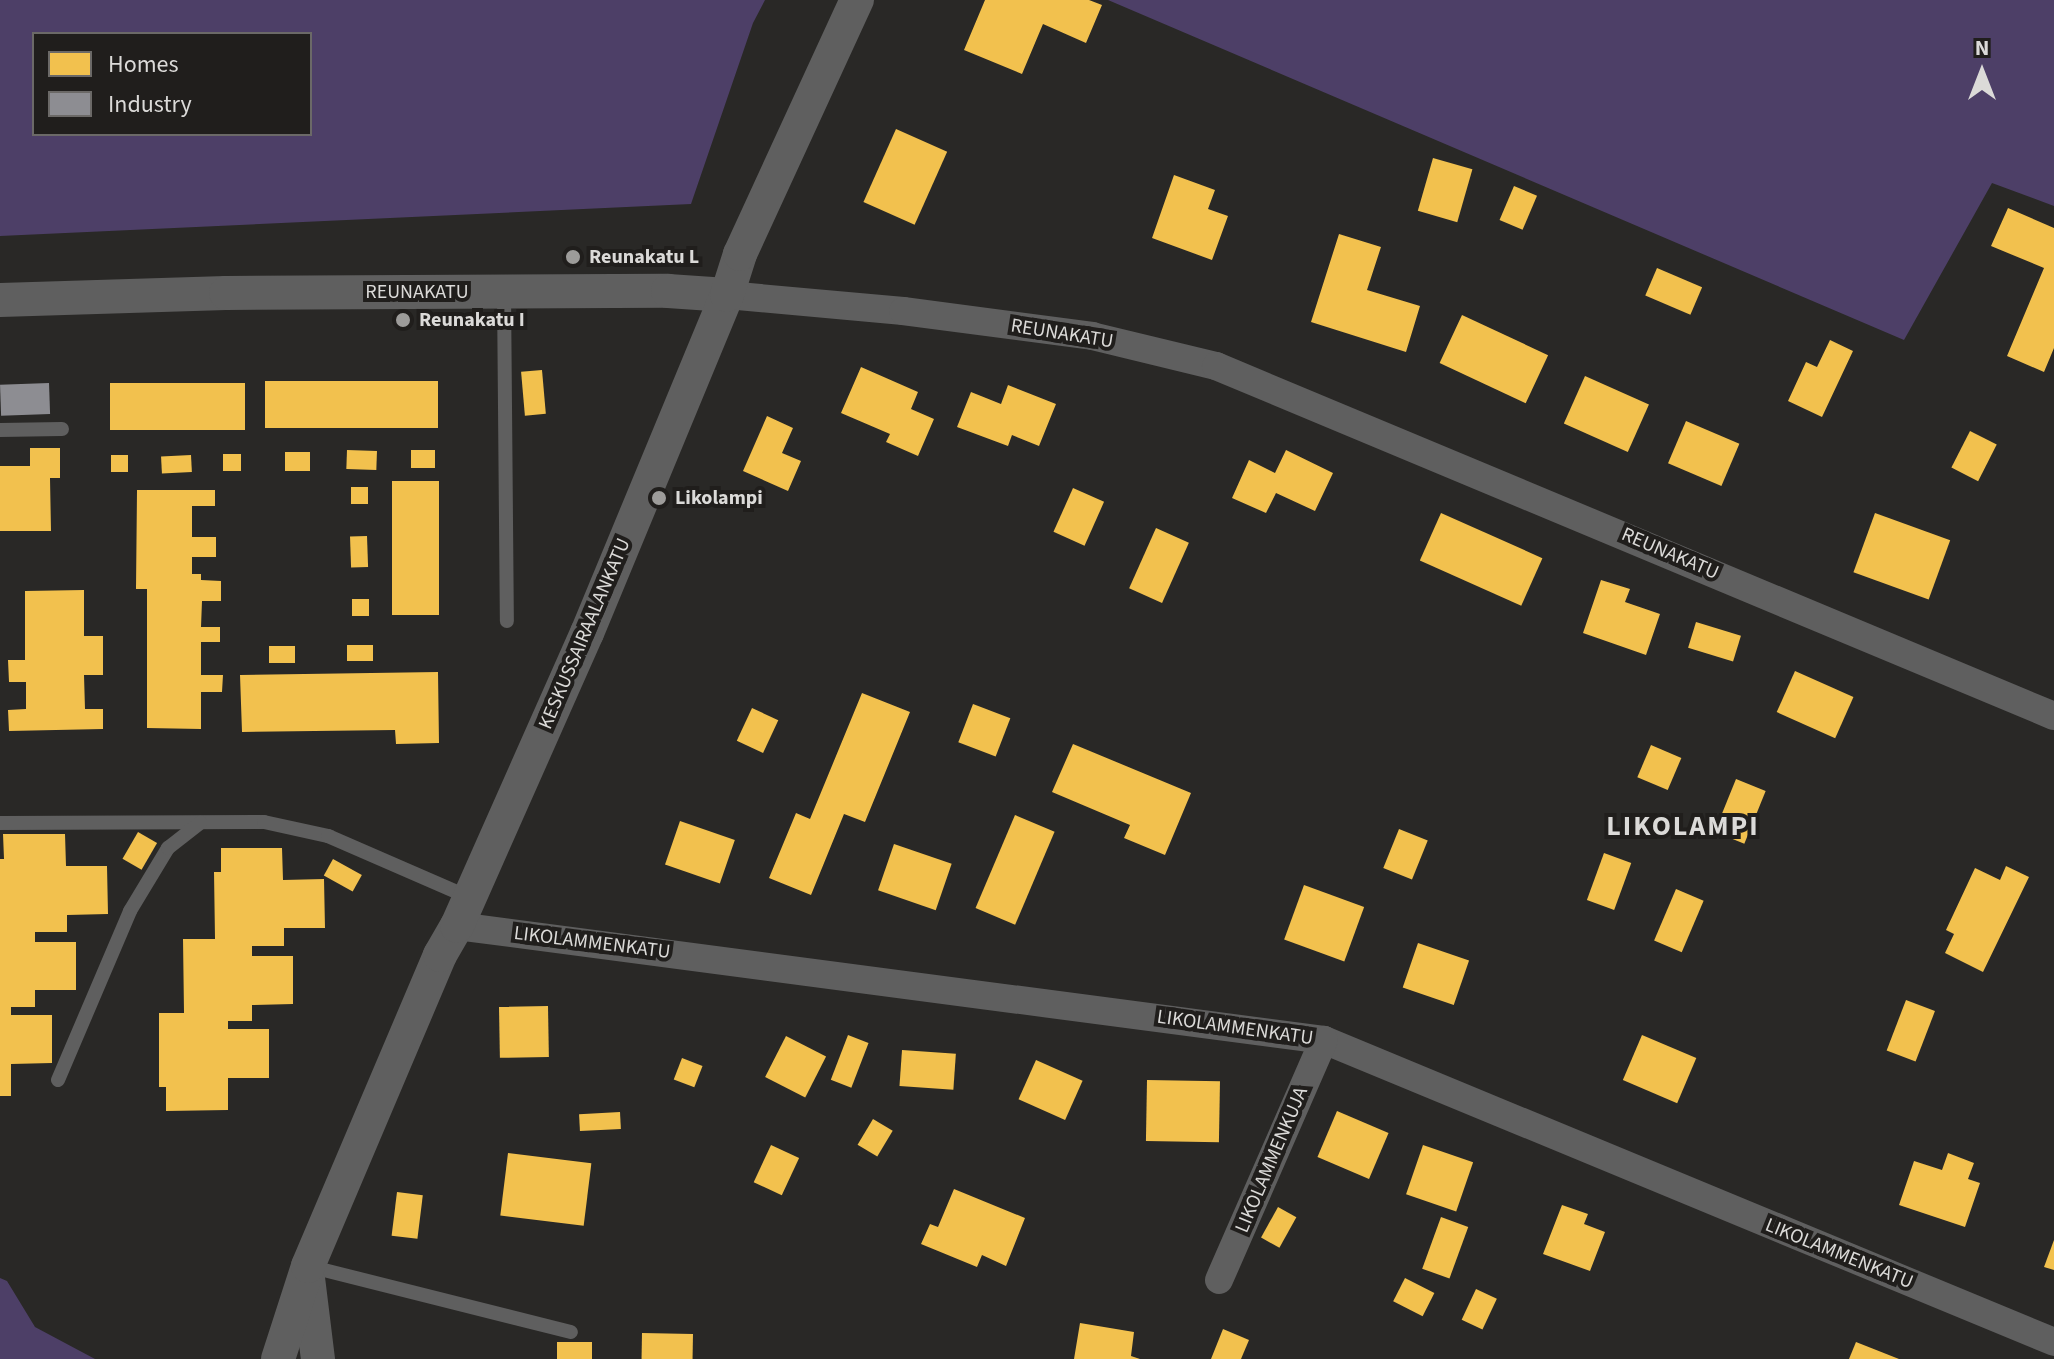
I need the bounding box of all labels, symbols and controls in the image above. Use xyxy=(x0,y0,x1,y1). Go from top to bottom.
legend xyxy=(32,32,312,136)
north arrow xyxy=(1942,32,2022,112)
text: N xyxy=(1975,32,1989,64)
text: Homes xyxy=(108,47,179,82)
text: Industry xyxy=(108,87,192,122)
place label: Reunakatu L xyxy=(589,245,699,269)
marker: Reunakatu L xyxy=(564,248,582,266)
street label: REUNAKATU xyxy=(365,280,469,304)
place label: Reunakatu I xyxy=(419,308,525,332)
marker: Reunakatu I xyxy=(394,311,412,329)
street label: REUNAKATU xyxy=(1009,314,1115,354)
place label: Likolampi xyxy=(675,486,763,510)
marker: Likolampi xyxy=(650,489,668,507)
street label: REUNAKATU xyxy=(1618,523,1722,585)
street label: KESKUSSAIRAALANKATU xyxy=(534,535,636,733)
district label: LIKOLAMPI xyxy=(1606,809,1760,843)
street label: LIKOLAMMENKATU xyxy=(512,921,672,965)
street label: LIKOLAMMENKATU xyxy=(1155,1005,1315,1051)
street label: LIKOLAMMENKUJA xyxy=(1230,1083,1314,1237)
street label: LIKOLAMMENKATU xyxy=(1762,1213,1916,1295)

